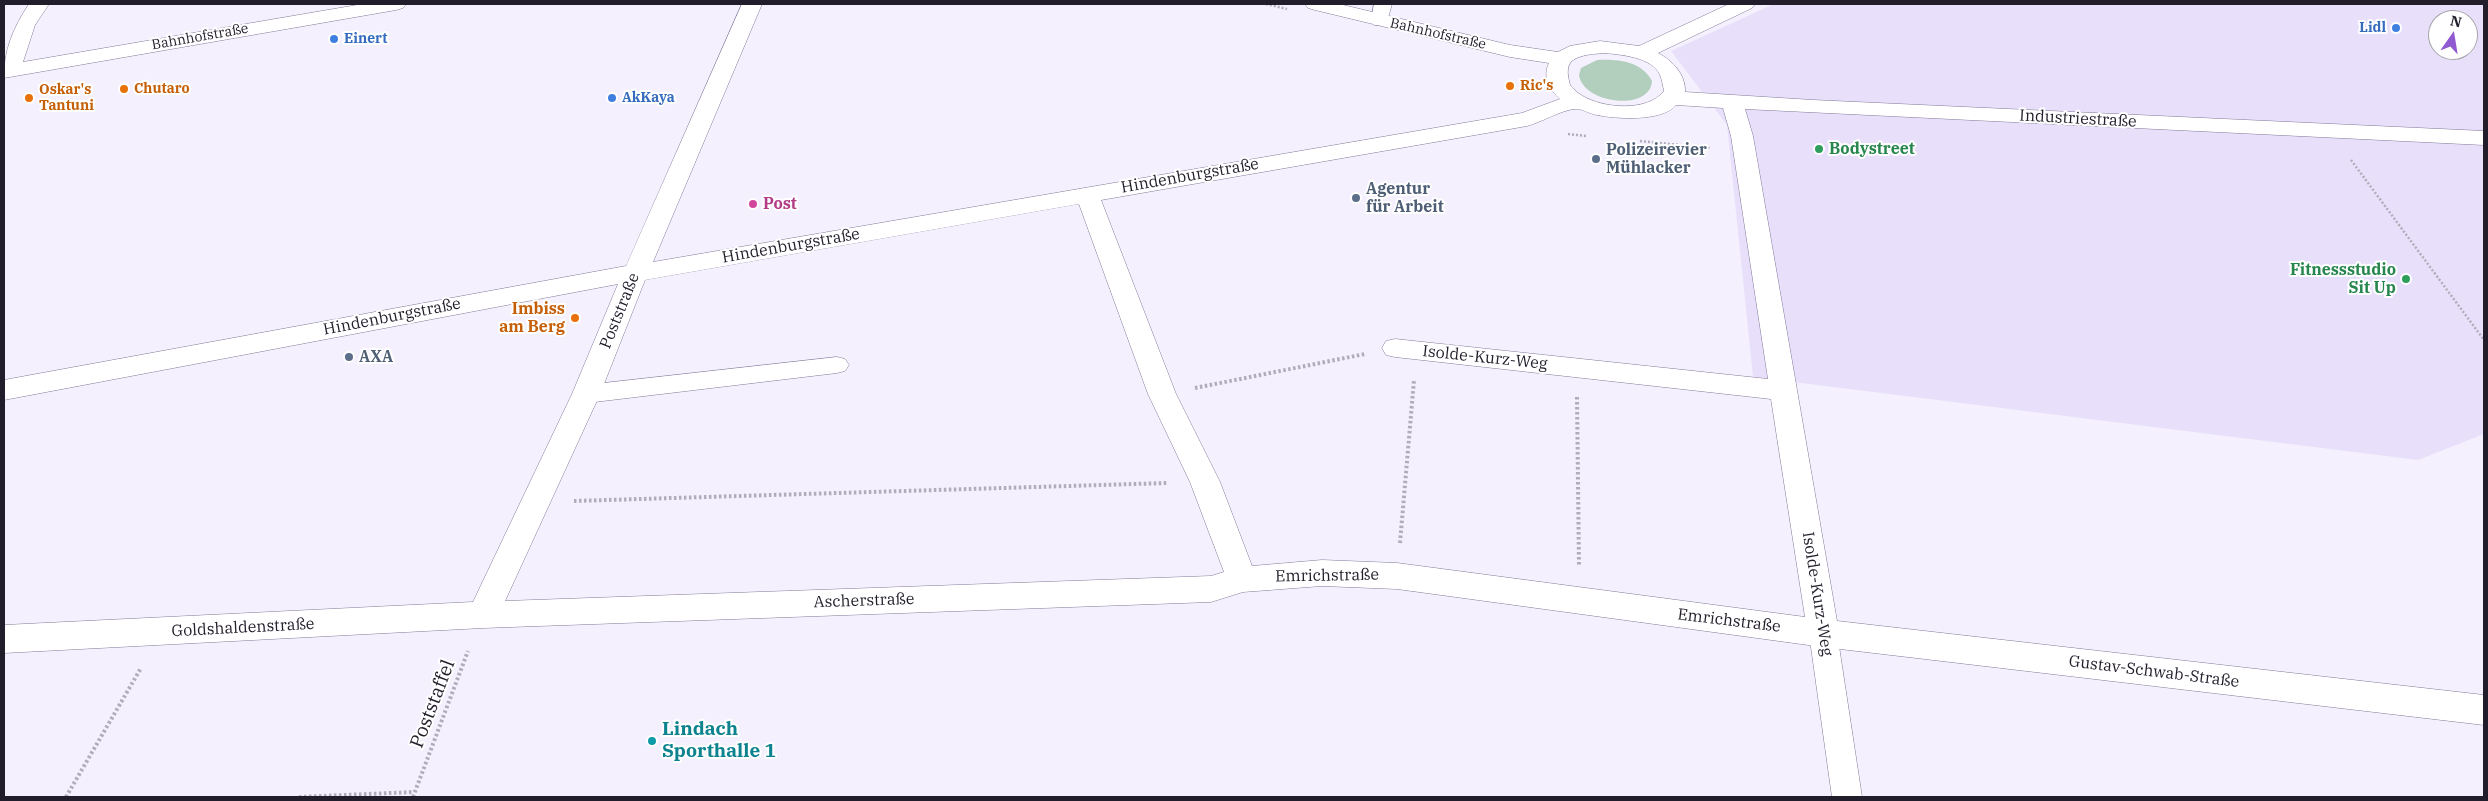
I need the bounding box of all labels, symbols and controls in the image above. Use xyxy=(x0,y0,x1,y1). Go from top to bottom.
north arrow xyxy=(2428,10,2478,60)
text: N xyxy=(2449,11,2464,31)
street label: Bahnhofstraße xyxy=(1388,15,1488,53)
street label: Bahnhofstraße xyxy=(150,20,250,54)
place label: Lidl xyxy=(2359,20,2386,36)
marker: Lidl xyxy=(2390,22,2402,34)
place label: Einert xyxy=(344,31,387,47)
marker: Einert xyxy=(328,33,340,45)
place label: Ric's xyxy=(1520,78,1553,94)
marker: Ric's xyxy=(1504,80,1516,92)
place label: Chutaro xyxy=(134,81,190,97)
place label: Oskar's Tantuni xyxy=(39,82,94,114)
marker: Chutaro xyxy=(118,83,130,95)
place label: AkKaya xyxy=(622,90,675,106)
marker: Oskar's Tantuni xyxy=(23,92,35,104)
marker: AkKaya xyxy=(606,92,618,104)
street label: Industriestraße xyxy=(2019,106,2137,132)
place label: Bodystreet xyxy=(1829,139,1915,159)
place label: Polizeirevier Mühlacker xyxy=(1606,140,1707,178)
marker: Bodystreet xyxy=(1813,143,1825,155)
marker: Polizeirevier Mühlacker xyxy=(1590,153,1602,165)
street label: Hindenburgstraße xyxy=(1120,154,1260,198)
place label: Agentur für Arbeit xyxy=(1366,179,1444,217)
marker: Agentur für Arbeit xyxy=(1350,192,1362,204)
place label: Post xyxy=(763,194,797,214)
marker: Post xyxy=(747,198,759,210)
street label: Hindenburgstraße xyxy=(721,224,861,268)
place label: Fitnessstudio Sit Up xyxy=(2290,260,2396,298)
street label: Poststraße xyxy=(596,270,644,352)
marker: Fitnessstudio Sit Up xyxy=(2400,273,2412,285)
street label: Hindenburgstraße xyxy=(322,294,462,340)
place label: Imbiss am Berg xyxy=(499,299,565,337)
marker: Imbiss am Berg xyxy=(569,312,581,324)
street label: Isolde-Kurz-Weg xyxy=(1422,342,1548,374)
place label: AXA xyxy=(359,347,393,367)
marker: AXA xyxy=(343,351,355,363)
street label: Isolde-Kurz-Weg xyxy=(1798,530,1836,658)
street label: Emrichstraße xyxy=(1275,565,1379,587)
street label: Ascherstraße xyxy=(813,590,915,612)
street label: Emrichstraße xyxy=(1676,605,1782,637)
street label: Goldshaldenstraße xyxy=(171,615,315,641)
street label: Gustav-Schwab-Straße xyxy=(2068,652,2240,692)
street label: Poststaffel xyxy=(406,657,460,751)
place label: Lindach Sporthalle 1 xyxy=(662,719,776,763)
marker: Lindach Sporthalle 1 xyxy=(646,735,658,747)

